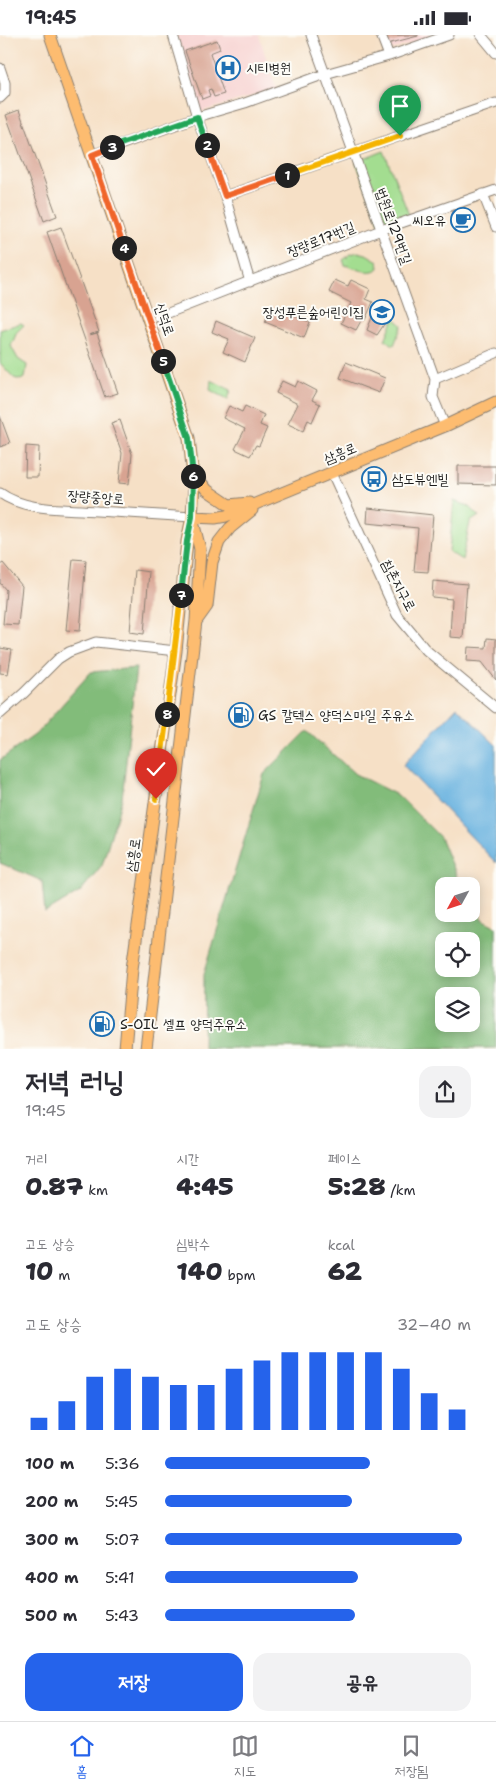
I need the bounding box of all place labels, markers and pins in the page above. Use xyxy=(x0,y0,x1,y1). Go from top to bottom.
hospital icon: 시티병원 xyxy=(215,55,241,81)
place label: 시티병원 xyxy=(246,59,291,77)
pin xyxy=(379,85,421,136)
pin: 2 xyxy=(194,133,220,157)
pin: 3 xyxy=(100,135,124,159)
pin: 1 xyxy=(274,163,300,187)
cafe icon: 씨오유 xyxy=(450,207,476,233)
place label: 씨오유 xyxy=(412,211,446,229)
pin: 4 xyxy=(112,235,136,261)
school or university icon: 장성푸른숲어린이집 xyxy=(369,299,395,325)
place label: 장성푸른숲어린이집 xyxy=(263,303,364,321)
pin: 5 xyxy=(150,349,176,373)
pin: 6 xyxy=(180,463,206,489)
bus stop icon: 삼도뷰엔빌 xyxy=(361,466,387,492)
place label: 삼도뷰엔빌 xyxy=(392,470,449,488)
pin: 7 xyxy=(168,583,194,607)
pin: 8 xyxy=(154,701,180,727)
fuel station icon: GS 칼텍스 양덕스마일 주유소 xyxy=(228,702,254,728)
place label: GS 칼텍스 양덕스마일 주유소 xyxy=(258,706,415,724)
pin xyxy=(135,748,177,799)
fuel station icon: S-OIL 셀프 양덕주유소 xyxy=(89,1011,115,1037)
place label: S-OIL 셀프 양덕주유소 xyxy=(120,1015,247,1033)

